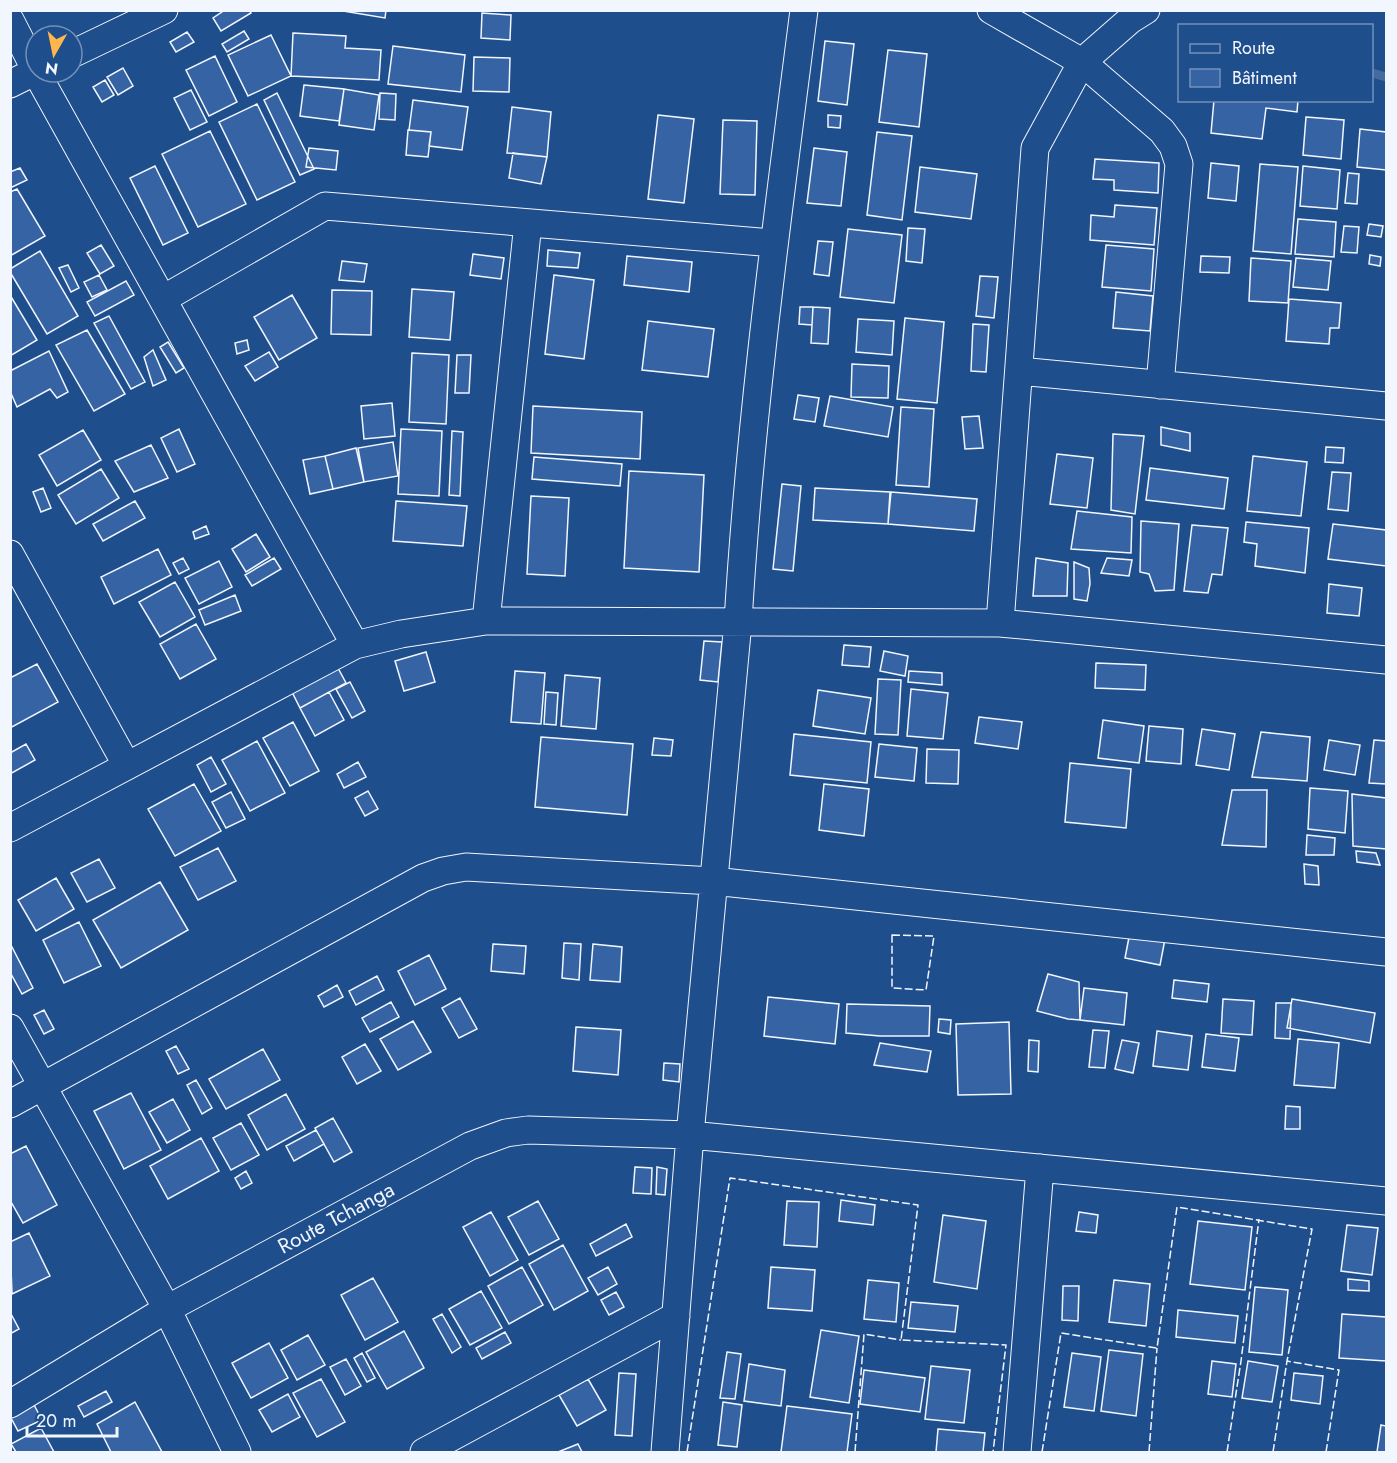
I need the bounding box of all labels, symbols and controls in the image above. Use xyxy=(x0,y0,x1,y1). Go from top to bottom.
north arrow xyxy=(24,24,84,84)
legend xyxy=(1178,24,1373,102)
text: Route xyxy=(1232,35,1275,61)
text: N xyxy=(44,56,60,81)
text: Bâtiment xyxy=(1232,65,1298,91)
street label: Route Tchanga xyxy=(272,1175,400,1261)
scale bar xyxy=(27,1400,117,1438)
text: 20 m xyxy=(36,1408,76,1434)

